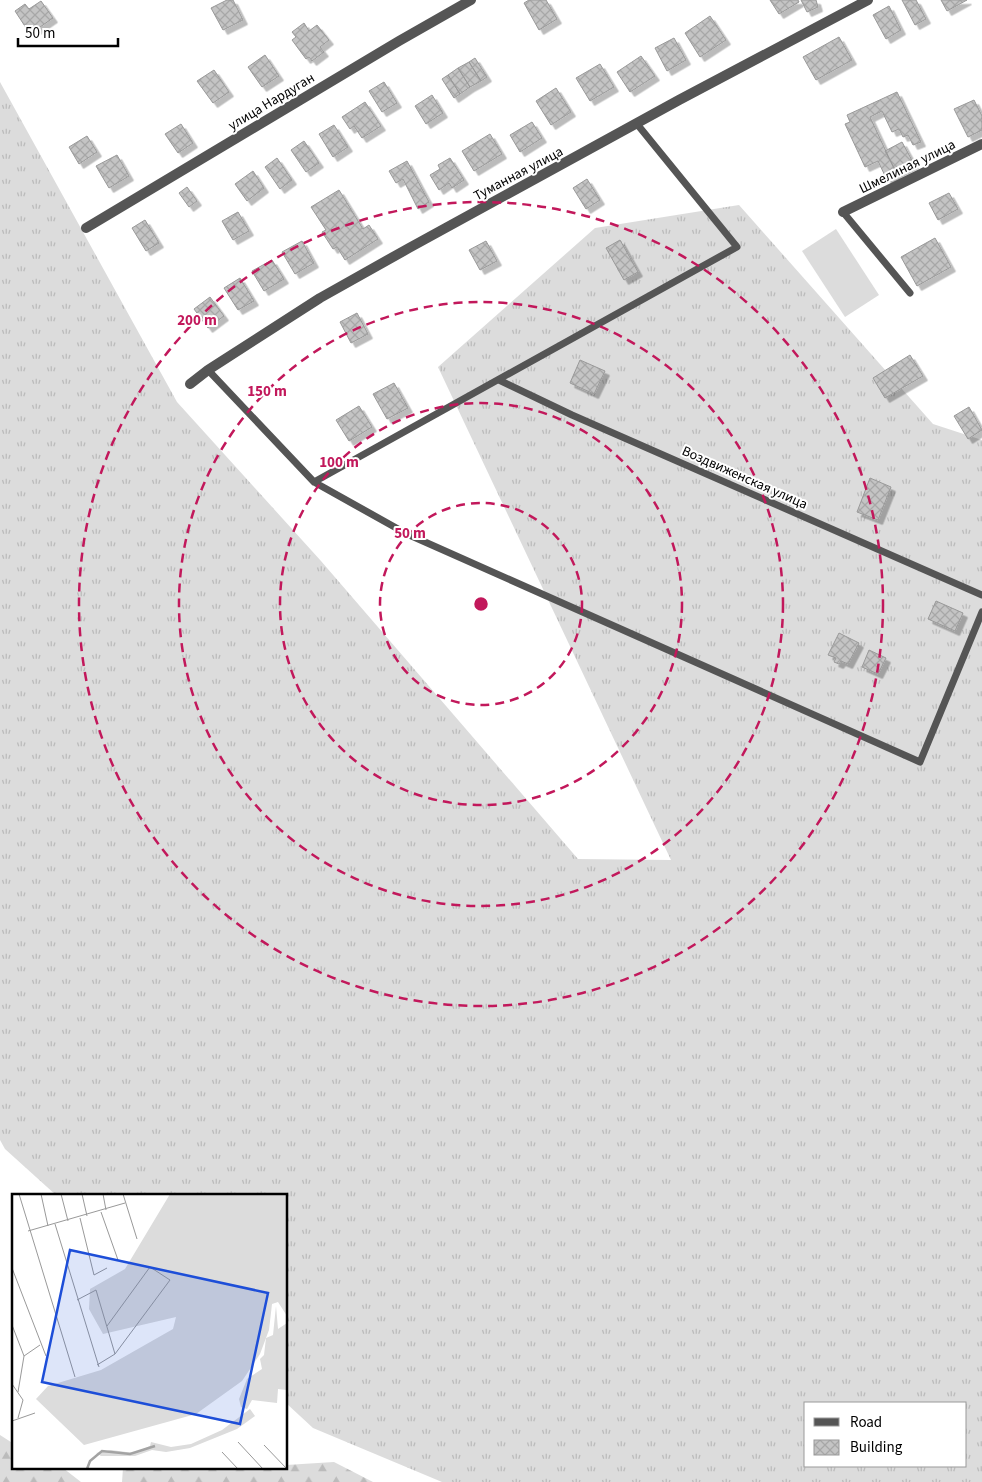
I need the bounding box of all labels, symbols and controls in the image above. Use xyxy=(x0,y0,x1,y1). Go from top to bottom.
scale bar xyxy=(18,15,118,47)
text: 50 m xyxy=(25,23,55,44)
street label: улица Нардуган xyxy=(225,68,318,136)
street label: Шмелиная улица xyxy=(856,135,959,199)
street label: Туманная улица xyxy=(470,142,567,206)
text: 200 m xyxy=(177,310,217,331)
text: 150 m xyxy=(247,381,287,402)
street label: Воздвиженская улица xyxy=(679,441,811,515)
text: 100 m xyxy=(319,452,359,473)
text: 50 m xyxy=(394,523,426,544)
centre of rings xyxy=(472,595,490,613)
inset map xyxy=(12,1194,288,1470)
legend xyxy=(804,1402,967,1467)
text: Road xyxy=(850,1412,882,1433)
text: Building xyxy=(850,1437,903,1458)

